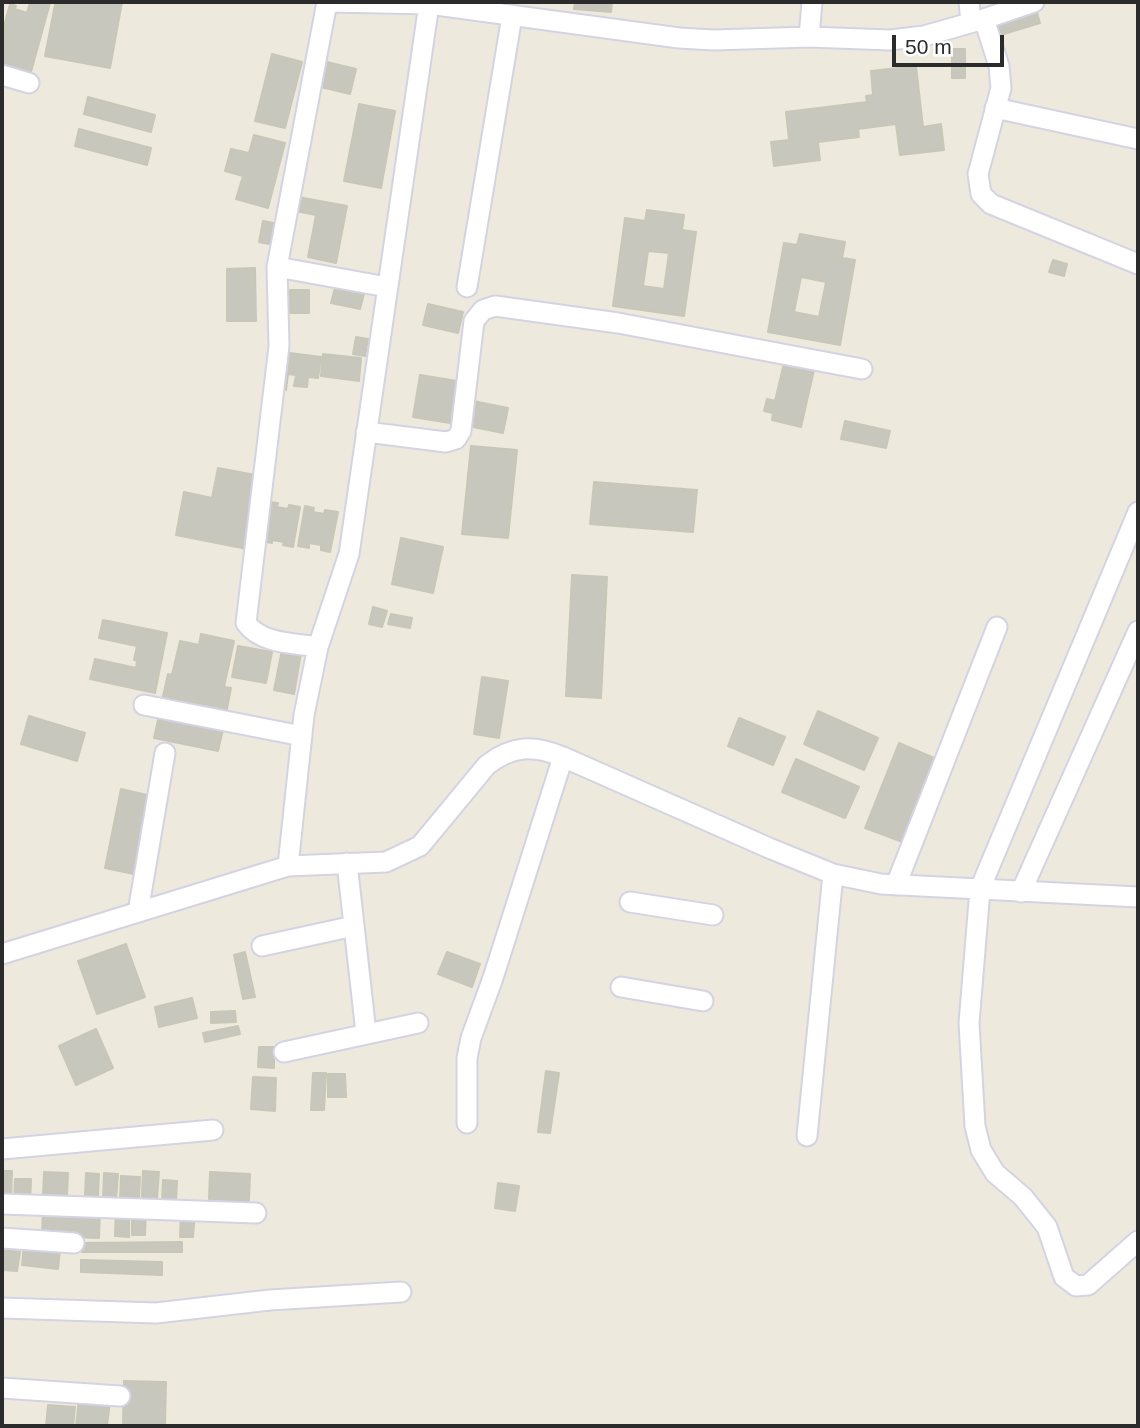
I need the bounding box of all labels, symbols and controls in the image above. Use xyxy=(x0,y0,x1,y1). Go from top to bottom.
scale bar xyxy=(895,21,1007,65)
text: 50 m xyxy=(905,35,952,58)

